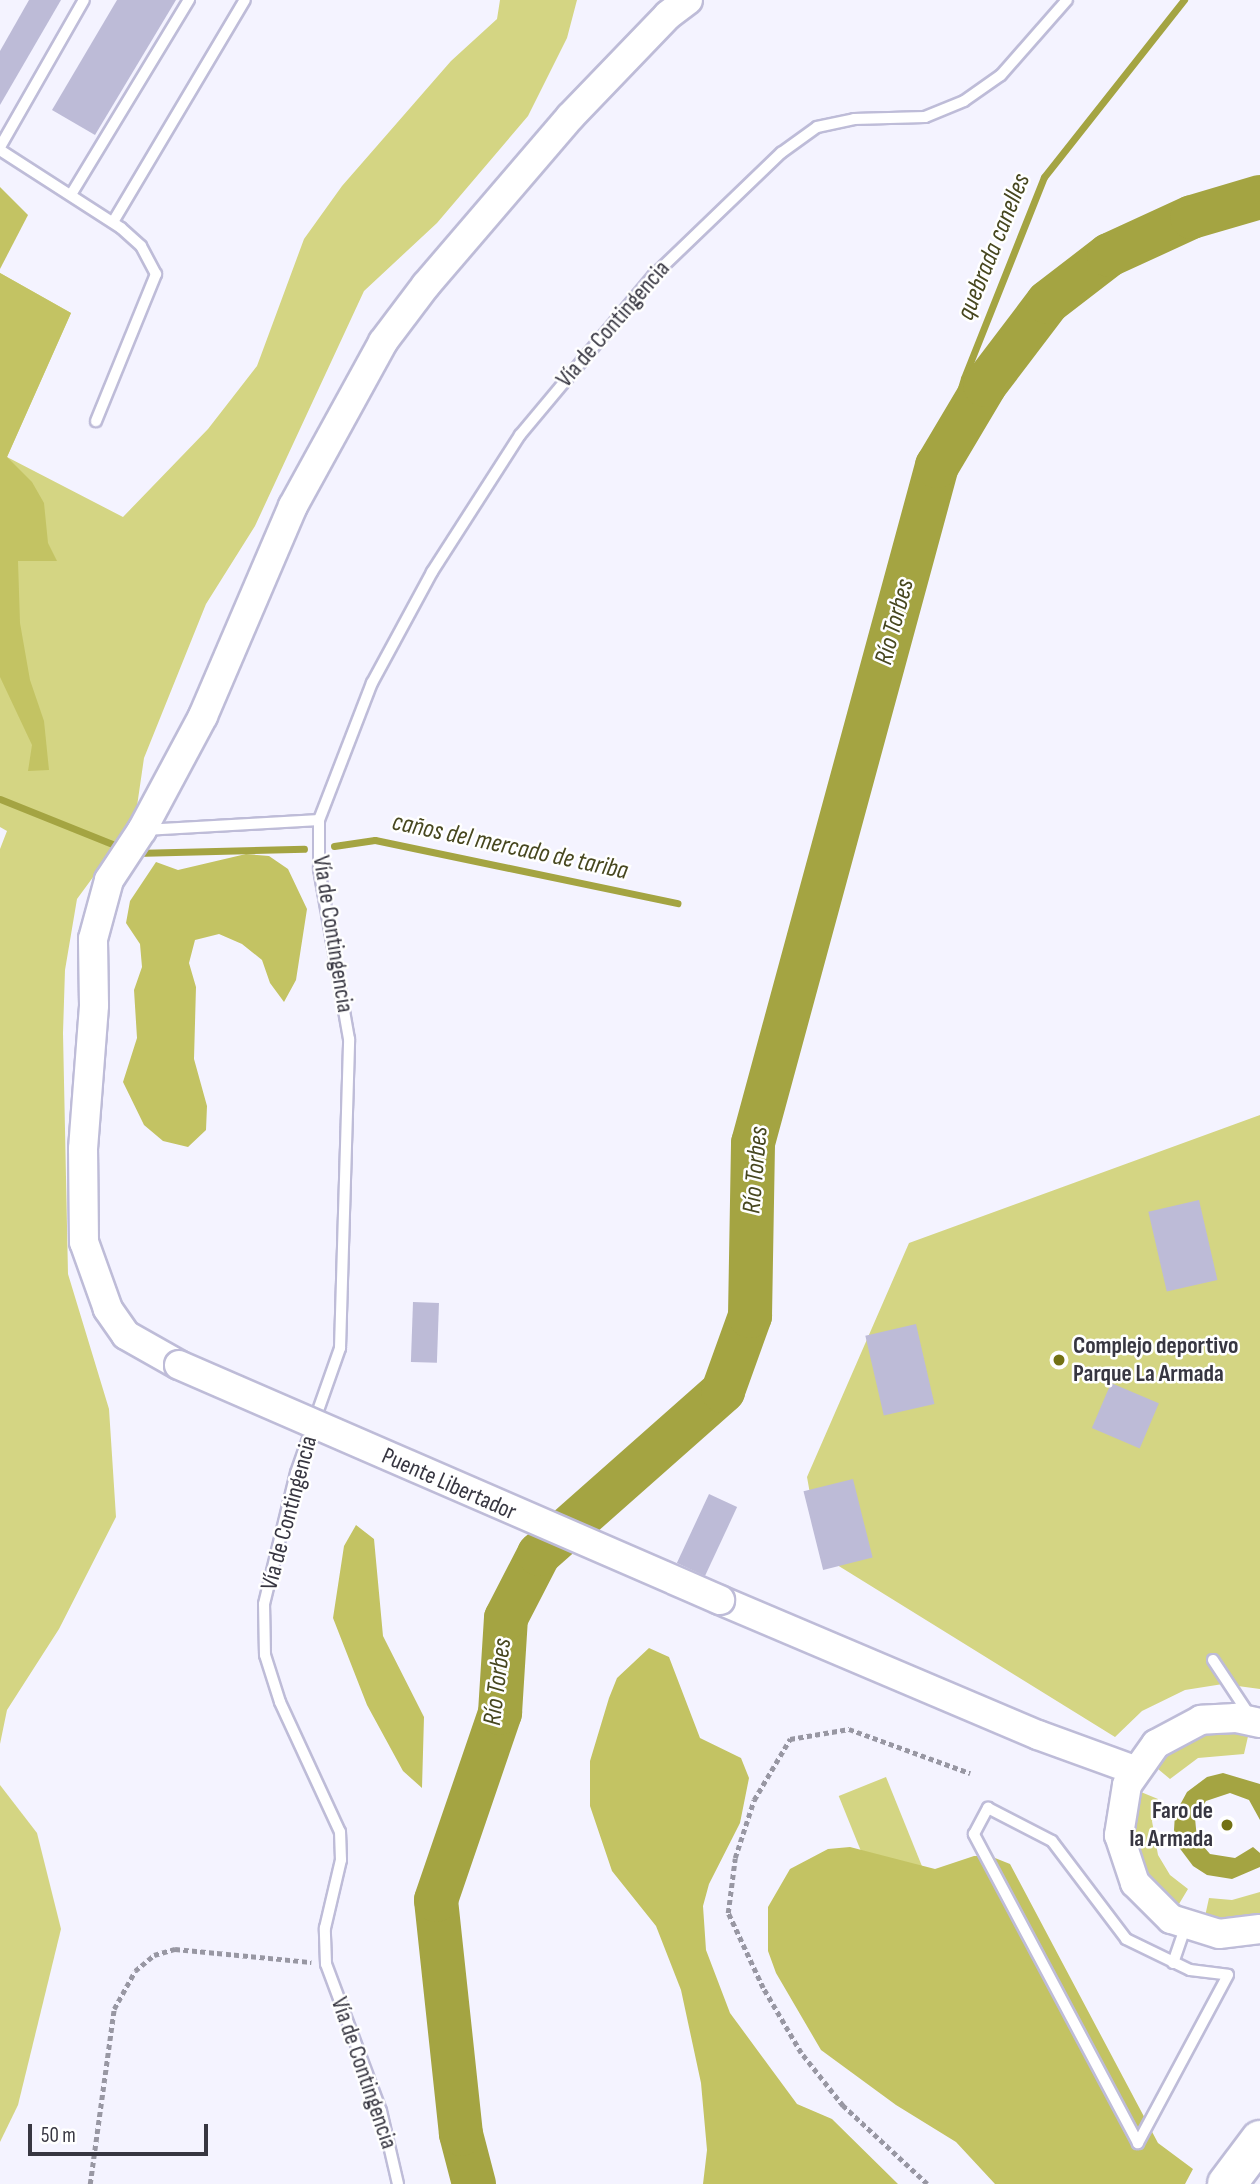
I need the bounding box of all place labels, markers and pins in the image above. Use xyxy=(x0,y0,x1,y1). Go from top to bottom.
place label: Complejo deportivo Parque La Armada xyxy=(1073,1332,1238,1388)
marker: Complejo deportivo Parque La Armada xyxy=(1051,1352,1067,1368)
place label: Faro de la Armada xyxy=(1129,1797,1213,1853)
marker: Faro de la Armada xyxy=(1219,1817,1235,1833)

